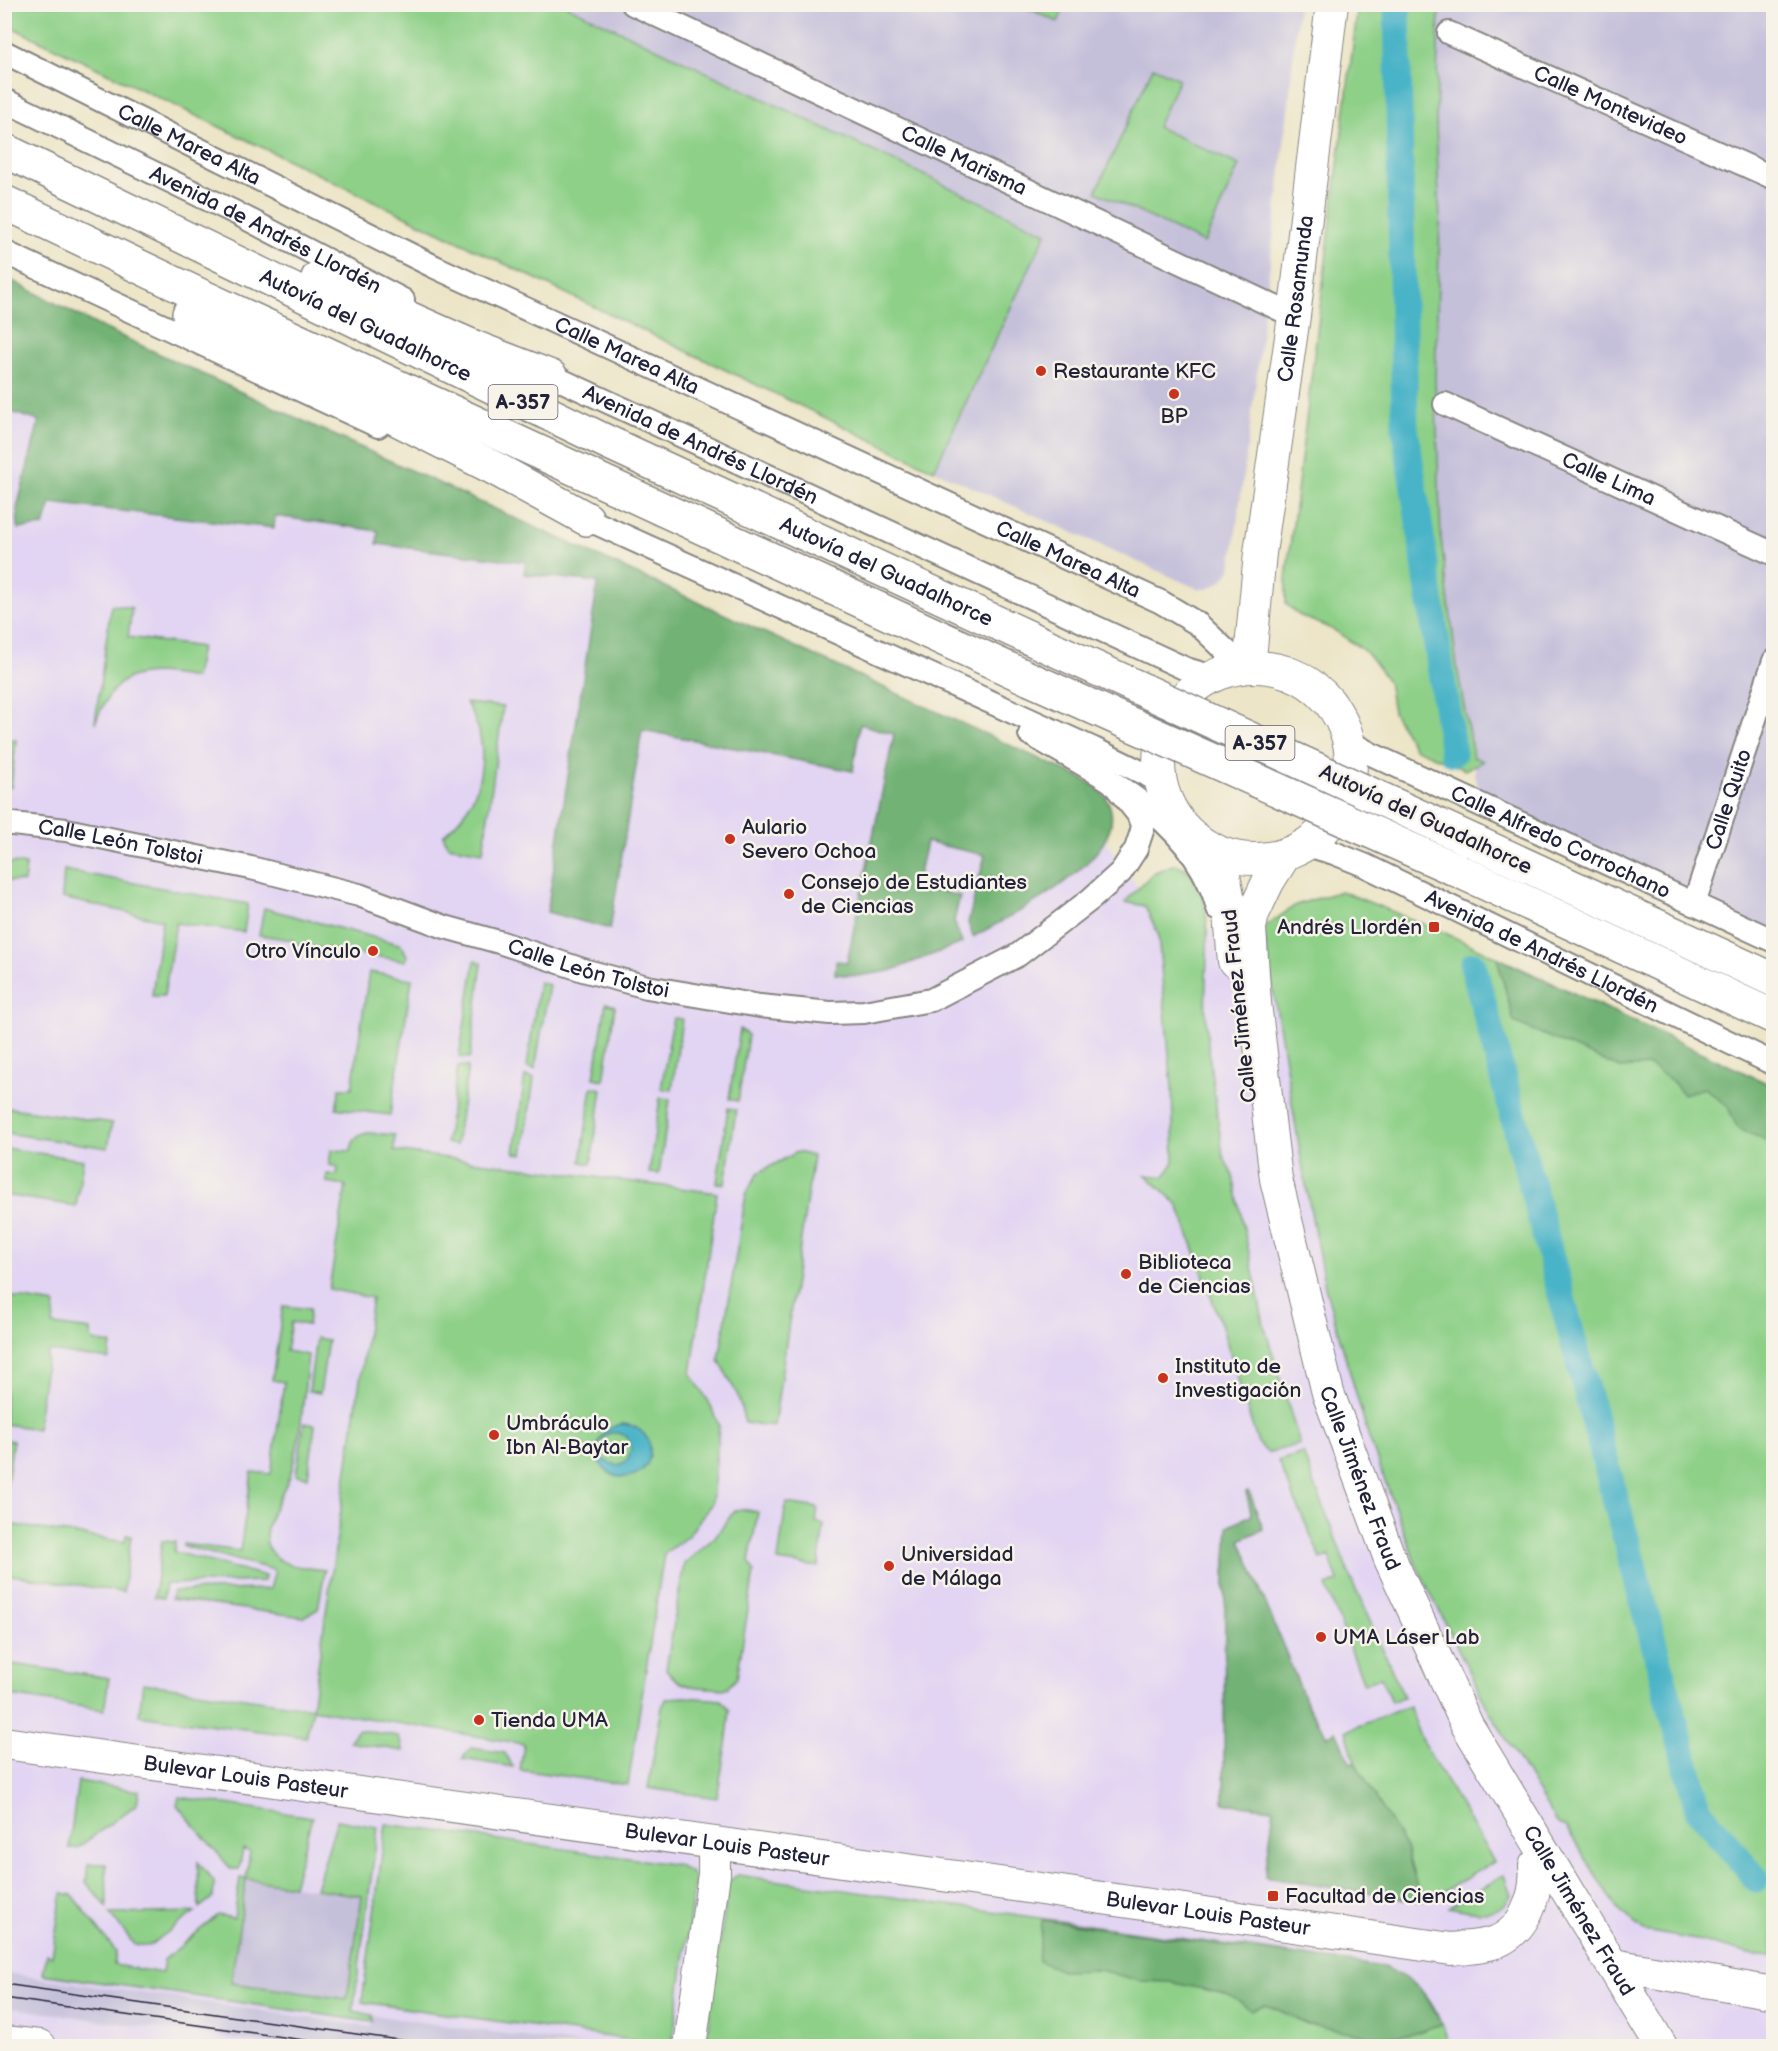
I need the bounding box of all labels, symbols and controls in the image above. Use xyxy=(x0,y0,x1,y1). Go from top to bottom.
street label: Calle Montevideo xyxy=(1530,60,1691,151)
street label: Calle Marea Alta xyxy=(113,99,265,191)
street label: Calle Marisma xyxy=(897,120,1031,201)
street label: Avenida de Andrés Llordén xyxy=(146,161,385,299)
street label: Calle Rosamunda xyxy=(1273,214,1319,384)
street label: Autovía del Guadalhorce xyxy=(256,264,475,387)
street label: Calle Marea Alta xyxy=(550,312,703,400)
place label: Restaurante KFC xyxy=(1053,359,1216,384)
marker: Restaurante KFC xyxy=(1034,364,1048,378)
street label: Avenida de Andrés Llordén xyxy=(579,380,822,510)
road number: A-357 xyxy=(488,385,558,419)
marker: BP xyxy=(1167,387,1181,401)
place label: BP xyxy=(1160,404,1188,429)
street label: Calle Lima xyxy=(1558,447,1659,511)
street label: Autovía del Guadalhorce xyxy=(776,512,997,632)
street label: Calle Marea Alta xyxy=(992,515,1144,604)
road number: A-357 xyxy=(1226,726,1294,760)
street label: Calle Quito xyxy=(1701,746,1757,853)
street label: Autovía del Guadalhorce xyxy=(1316,759,1536,880)
street label: Calle Alfredo Corrochano xyxy=(1446,781,1674,904)
street label: Calle León Tolstoi xyxy=(37,815,205,871)
place label: Aulario Severo Ochoa xyxy=(742,815,876,864)
marker: Aulario Severo Ochoa xyxy=(723,832,737,846)
place label: Consejo de Estudiantes de Ciencias xyxy=(801,870,1027,919)
street label: Avenida de Andrés Llordén xyxy=(1421,885,1662,1019)
marker: Consejo de Estudiantes de Ciencias xyxy=(782,887,796,901)
street label: Calle Jiménez Fraud xyxy=(1217,908,1262,1104)
place label: Andrés Llordén xyxy=(1277,915,1422,940)
marker: Andrés Llordén xyxy=(1427,920,1441,934)
street label: Calle León Tolstoi xyxy=(504,934,671,1004)
place label: Otro Vínculo xyxy=(245,939,361,964)
marker: Otro Vínculo xyxy=(366,944,380,958)
place label: Biblioteca de Ciencias xyxy=(1138,1250,1251,1299)
marker: Biblioteca de Ciencias xyxy=(1119,1267,1133,1281)
place label: Instituto de Investigación xyxy=(1175,1354,1301,1403)
marker: Instituto de Investigación xyxy=(1156,1371,1170,1385)
street label: Calle Jiménez Fraud xyxy=(1314,1383,1406,1574)
place label: Umbráculo Ibn Al-Baytar xyxy=(506,1411,629,1460)
marker: Umbráculo Ibn Al-Baytar xyxy=(487,1428,501,1442)
place label: Universidad de Málaga xyxy=(901,1542,1014,1591)
marker: Universidad de Málaga xyxy=(882,1559,896,1573)
place label: UMA Láser Lab xyxy=(1333,1625,1480,1650)
marker: UMA Láser Lab xyxy=(1314,1630,1328,1644)
place label: Tienda UMA xyxy=(491,1708,608,1733)
marker: Tienda UMA xyxy=(472,1713,486,1727)
street label: Bulevar Louis Pasteur xyxy=(142,1751,350,1804)
street label: Bulevar Louis Pasteur xyxy=(623,1819,831,1872)
street label: Calle Jiménez Fraud xyxy=(1518,1821,1640,2000)
place label: Facultad de Ciencias xyxy=(1285,1884,1484,1909)
street label: Bulevar Louis Pasteur xyxy=(1104,1887,1312,1941)
marker: Facultad de Ciencias xyxy=(1266,1889,1280,1903)

